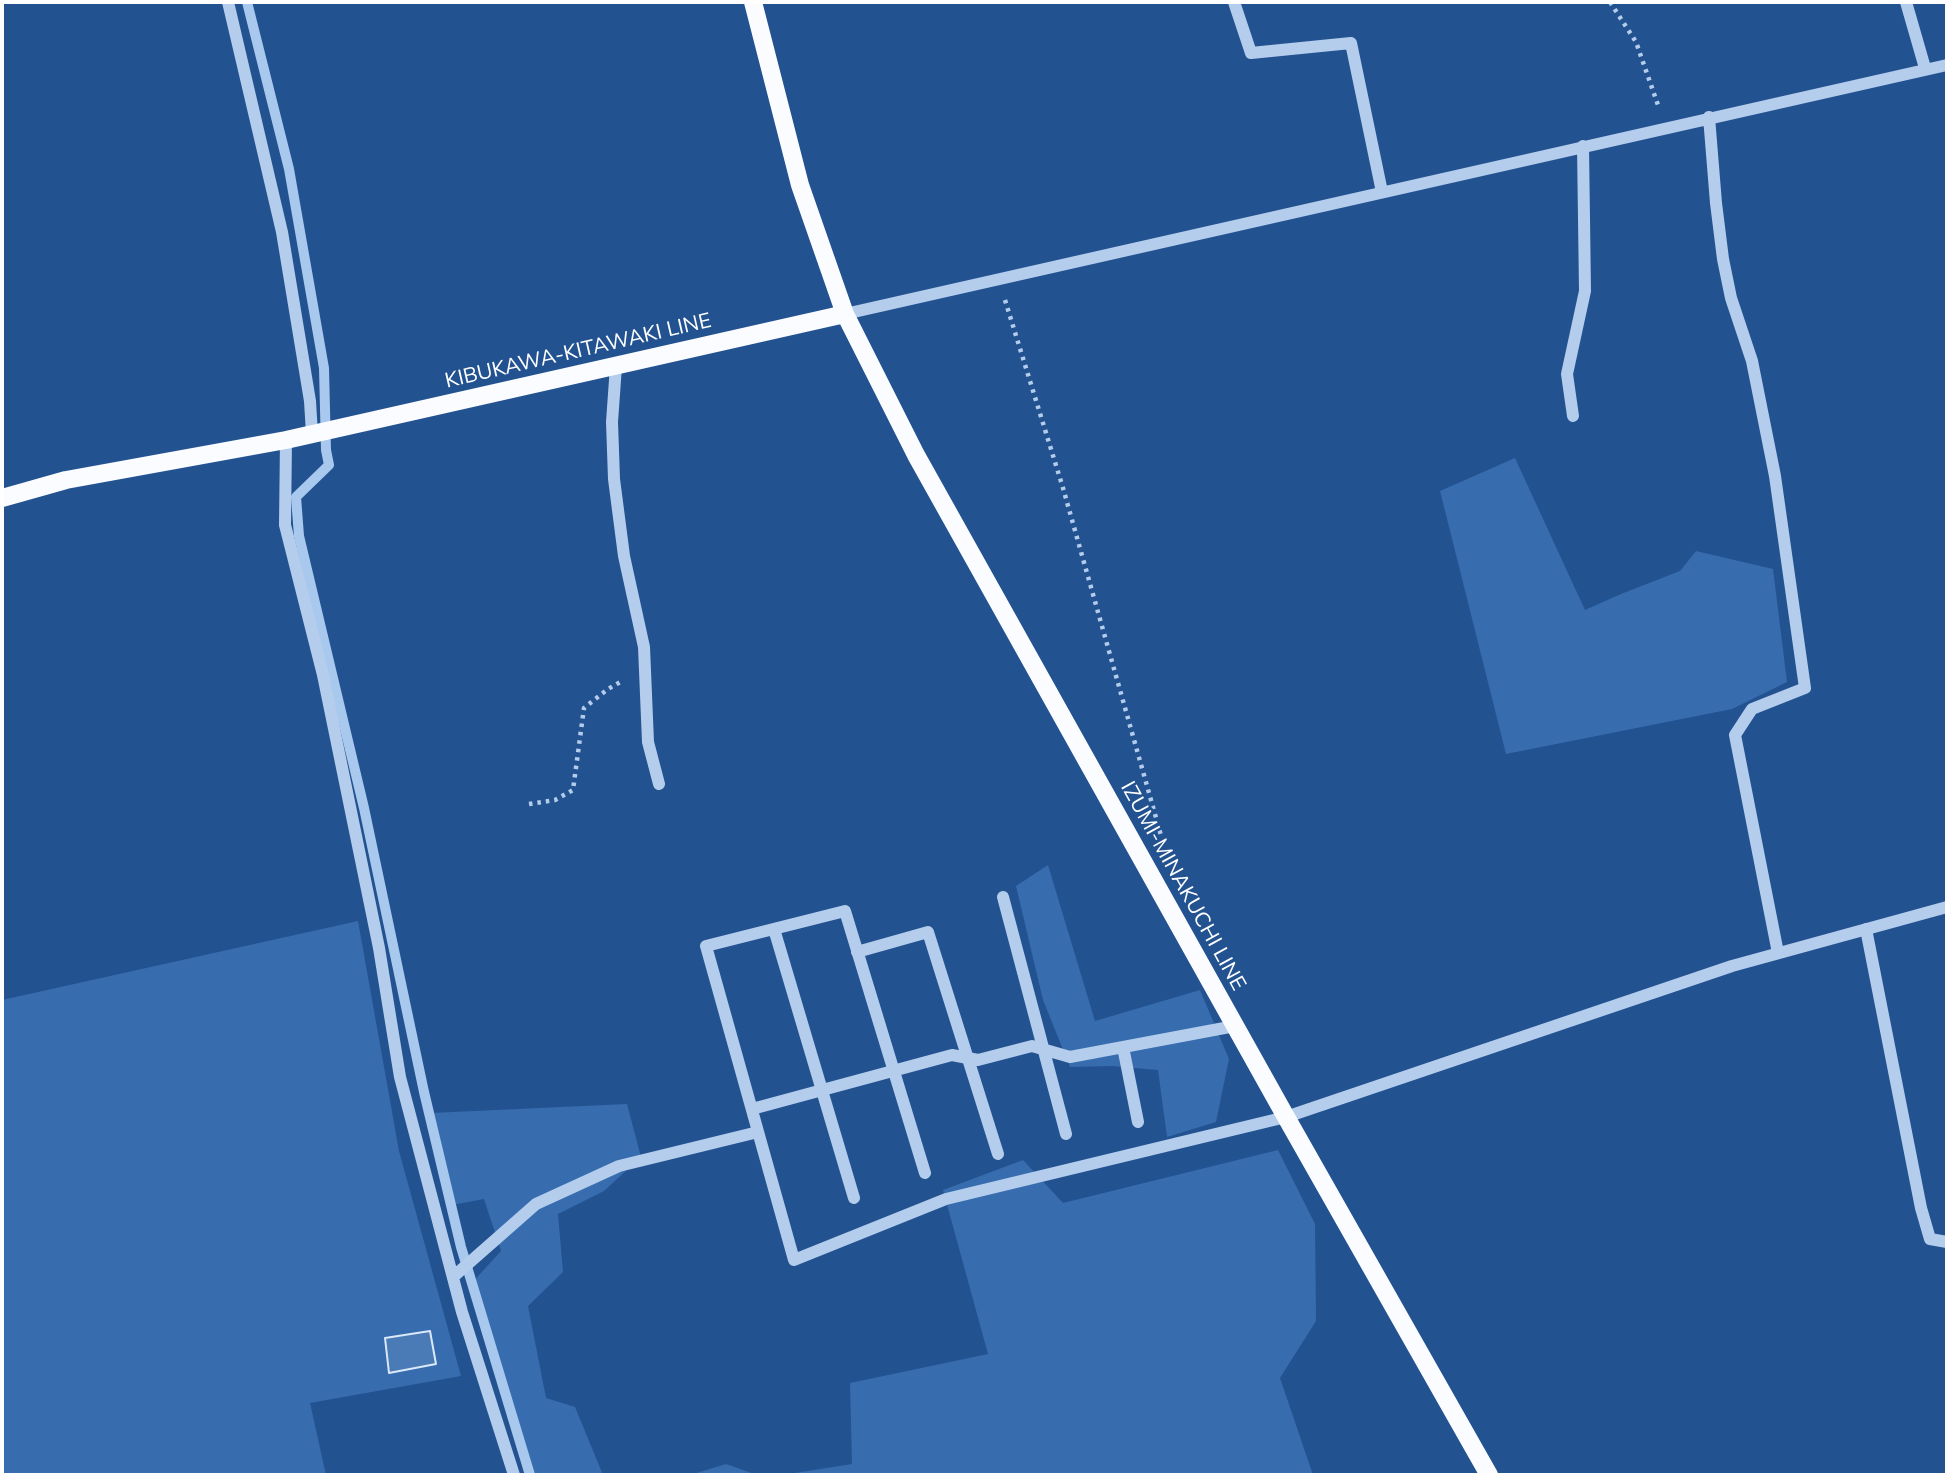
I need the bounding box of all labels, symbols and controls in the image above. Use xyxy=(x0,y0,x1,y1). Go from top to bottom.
street label: KIBUKAWA-KITAWAKI LINE xyxy=(442,308,714,394)
street label: IZUMI-MINAKUCHI LINE xyxy=(1115,777,1251,995)

